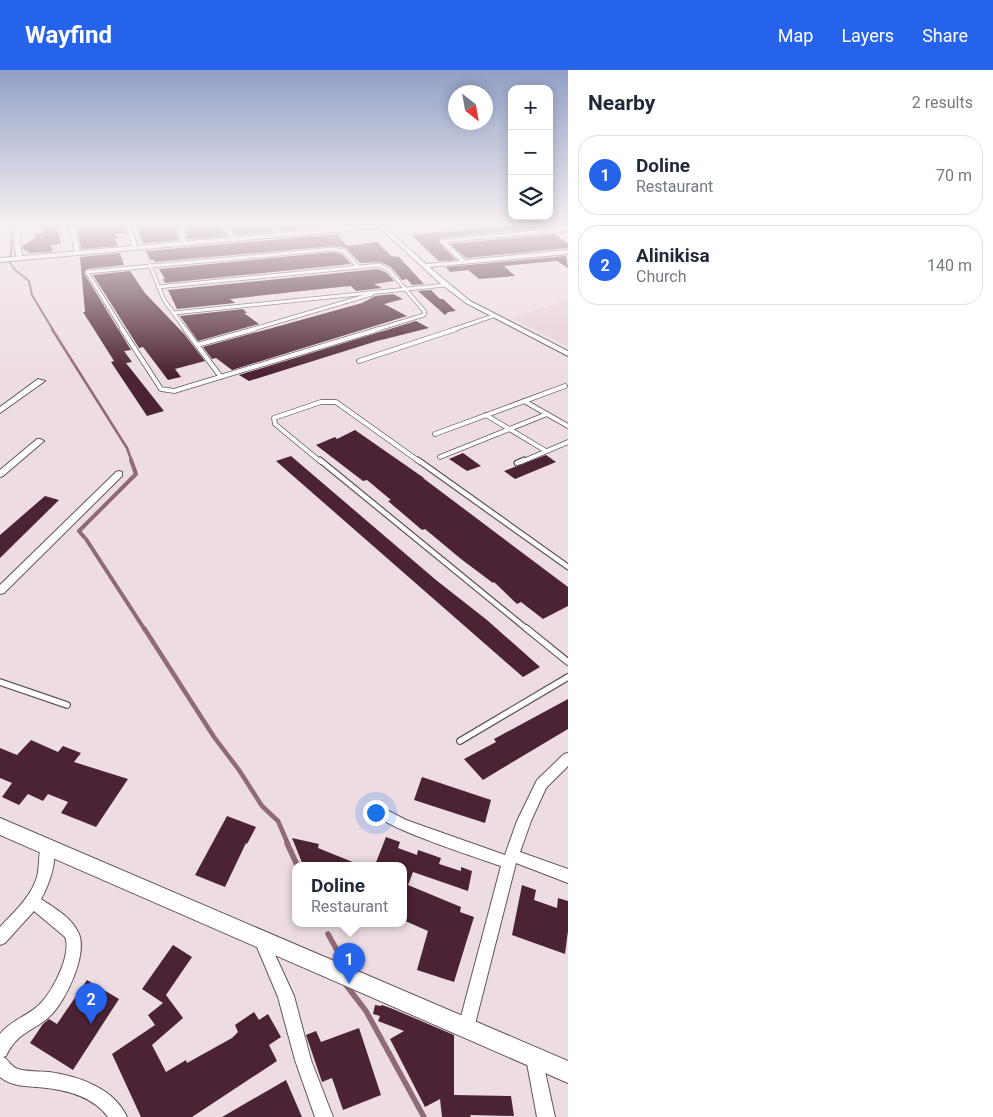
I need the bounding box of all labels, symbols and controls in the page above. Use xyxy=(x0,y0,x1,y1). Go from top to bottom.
text: Wayfind xyxy=(25,21,112,49)
text: Map xyxy=(778,25,813,46)
text: Layers xyxy=(841,25,894,46)
text: Share xyxy=(922,25,968,46)
north arrow xyxy=(448,85,493,130)
map controls xyxy=(508,85,553,220)
button: + xyxy=(508,85,553,130)
text: Nearby xyxy=(588,91,655,115)
text: 2 results xyxy=(912,93,973,112)
button: − xyxy=(508,130,553,175)
text: Doline xyxy=(636,154,690,177)
text: 1 xyxy=(600,166,610,185)
text: 70 m xyxy=(936,166,972,185)
button: layers xyxy=(508,175,553,220)
text: Restaurant xyxy=(636,177,713,196)
text: Alinikisa xyxy=(636,244,710,267)
text: 2 xyxy=(600,256,610,275)
text: 140 m xyxy=(927,256,972,275)
text: Church xyxy=(636,267,687,286)
your location xyxy=(363,800,389,826)
popup xyxy=(292,862,407,927)
text: Doline xyxy=(311,874,365,897)
text: Restaurant xyxy=(311,897,388,916)
pin: 1 xyxy=(333,943,365,984)
pin: 2 xyxy=(75,983,107,1024)

